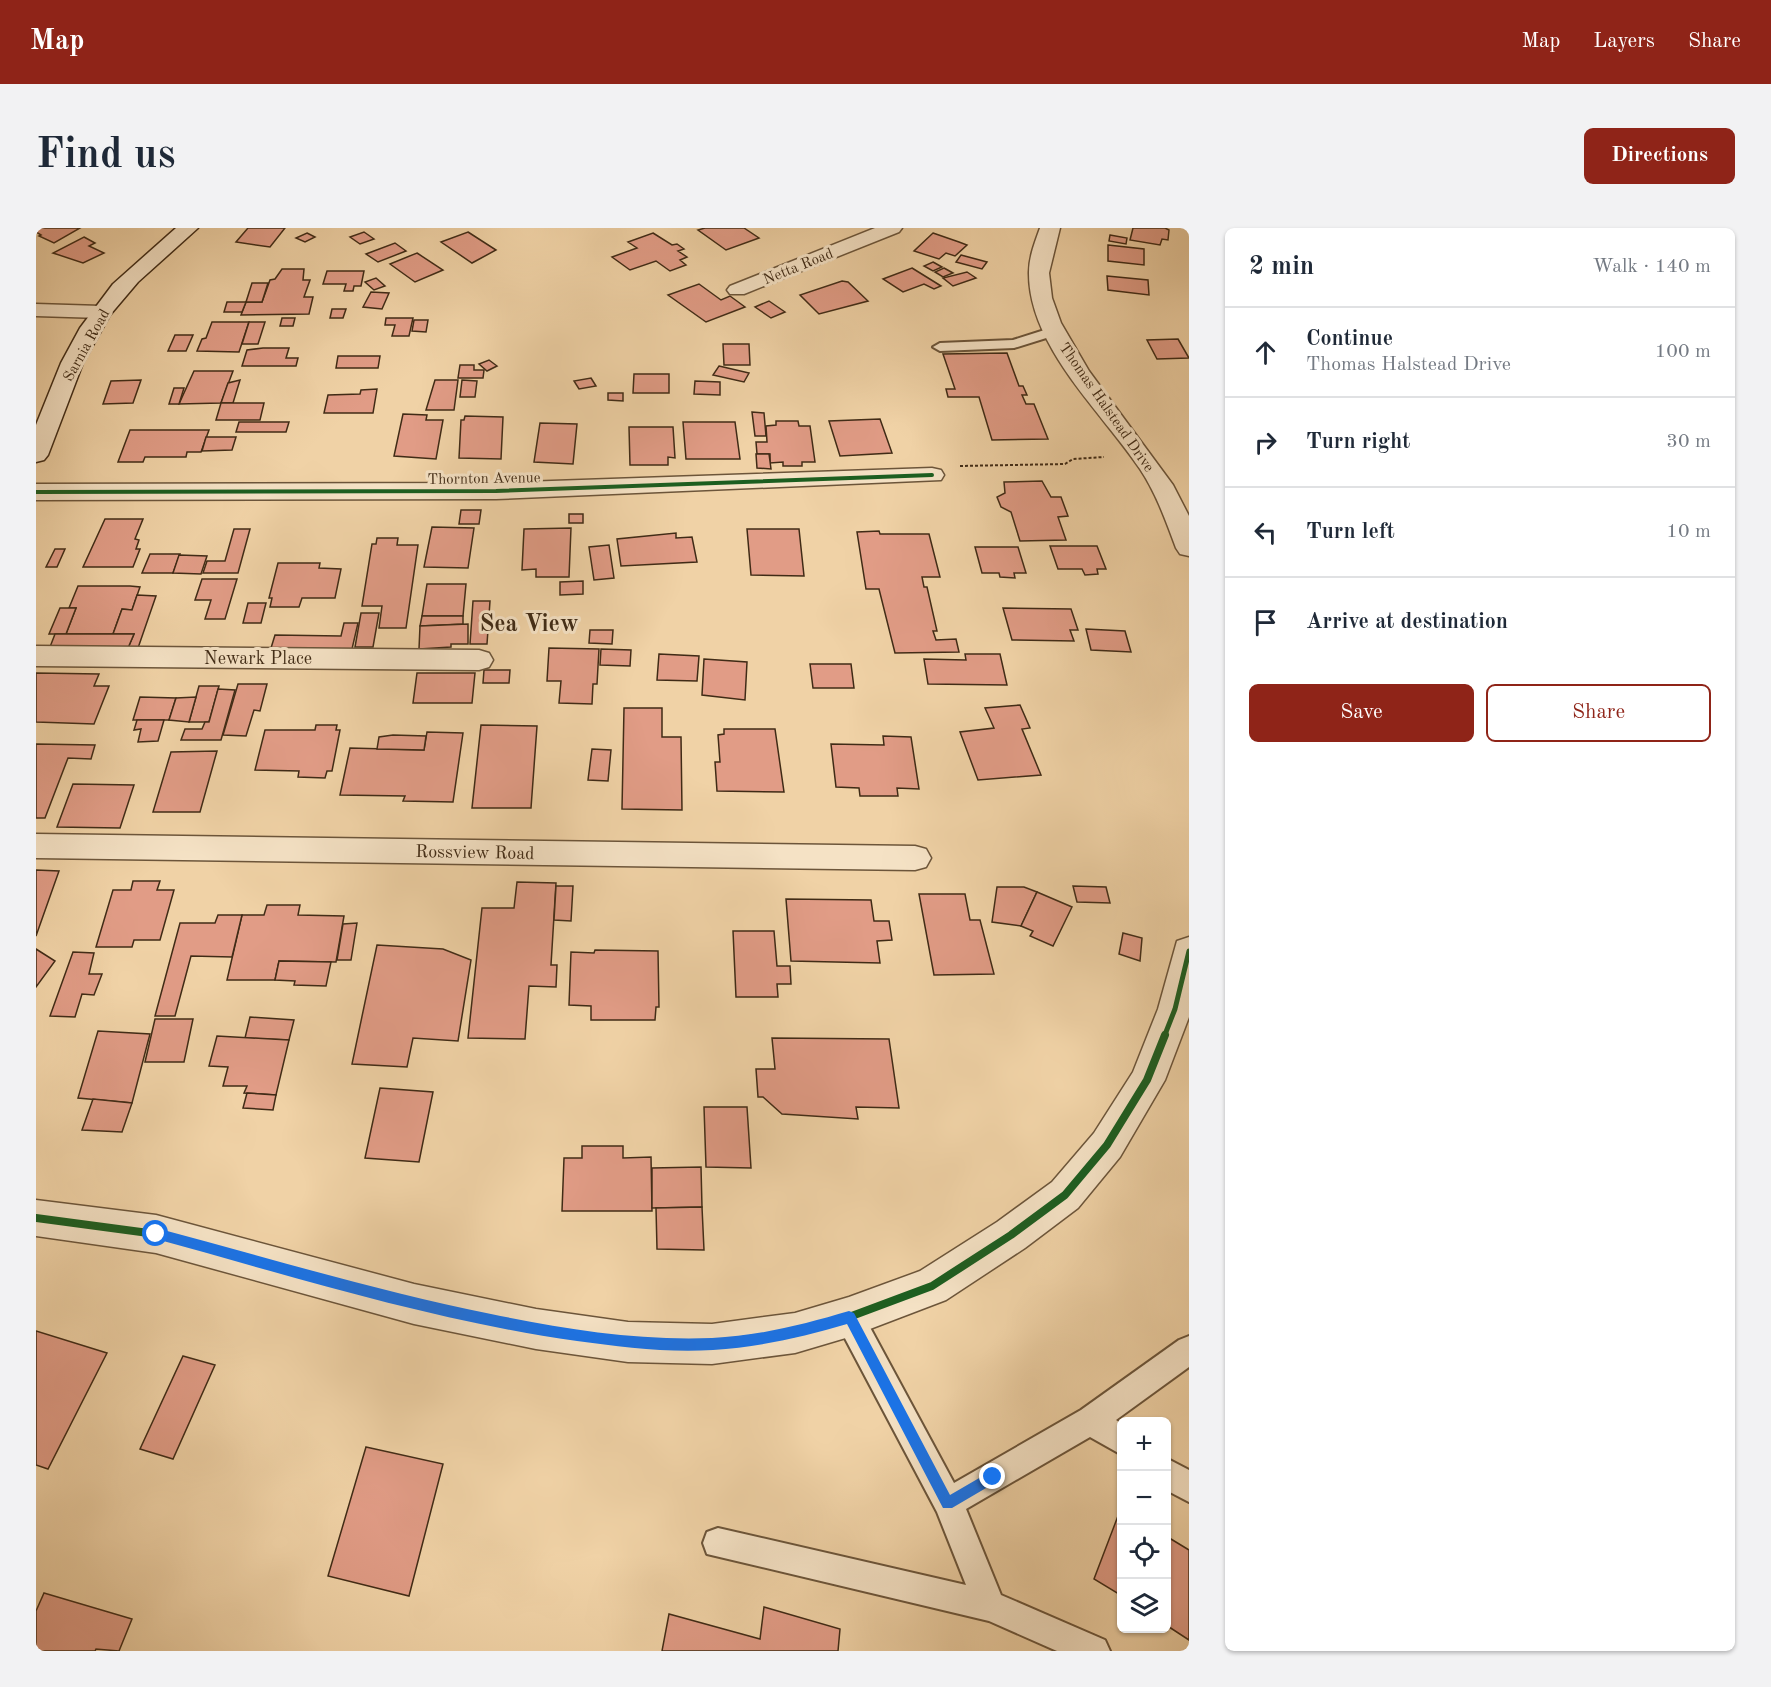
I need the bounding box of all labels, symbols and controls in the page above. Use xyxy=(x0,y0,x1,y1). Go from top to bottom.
text: Map xyxy=(30,28,84,56)
text: Map xyxy=(1521,31,1560,52)
text: Layers xyxy=(1593,31,1655,52)
text: Share xyxy=(1688,31,1741,52)
button: Directions xyxy=(1584,128,1735,184)
text: Find us xyxy=(36,135,175,177)
street label: Netta Road xyxy=(761,247,836,288)
text: 2 min xyxy=(1249,254,1314,280)
text: Walk · 140 m xyxy=(1592,257,1711,277)
street label: Sarnia Road xyxy=(61,307,113,384)
text: Continue xyxy=(1306,328,1393,350)
icon: ahead xyxy=(1249,336,1282,369)
street label: Thomas Halstead Drive xyxy=(1056,341,1156,475)
text: 100 m xyxy=(1655,342,1711,362)
text: Thomas Halstead Drive xyxy=(1306,355,1511,375)
icon: right xyxy=(1249,426,1282,459)
text: Turn right xyxy=(1306,431,1410,453)
text: 30 m xyxy=(1666,432,1711,452)
street label: Thornton Avenue xyxy=(427,471,541,488)
icon: left xyxy=(1249,516,1282,549)
text: Turn left xyxy=(1306,521,1395,543)
text: 10 m xyxy=(1666,522,1711,542)
icon: arrive xyxy=(1249,606,1282,639)
text: Arrive at destination xyxy=(1306,611,1508,633)
district label: Sea View xyxy=(479,613,579,637)
street label: Newark Place xyxy=(204,650,312,668)
button: Save xyxy=(1249,684,1474,742)
button: Share xyxy=(1486,684,1711,742)
street label: Rossview Road xyxy=(415,843,535,863)
route start xyxy=(142,1220,168,1246)
map controls xyxy=(1117,1417,1171,1633)
button: + xyxy=(1117,1417,1171,1471)
route end xyxy=(979,1463,1005,1489)
button: − xyxy=(1117,1471,1171,1525)
button: locate xyxy=(1117,1525,1171,1579)
button: layers xyxy=(1117,1579,1171,1633)

